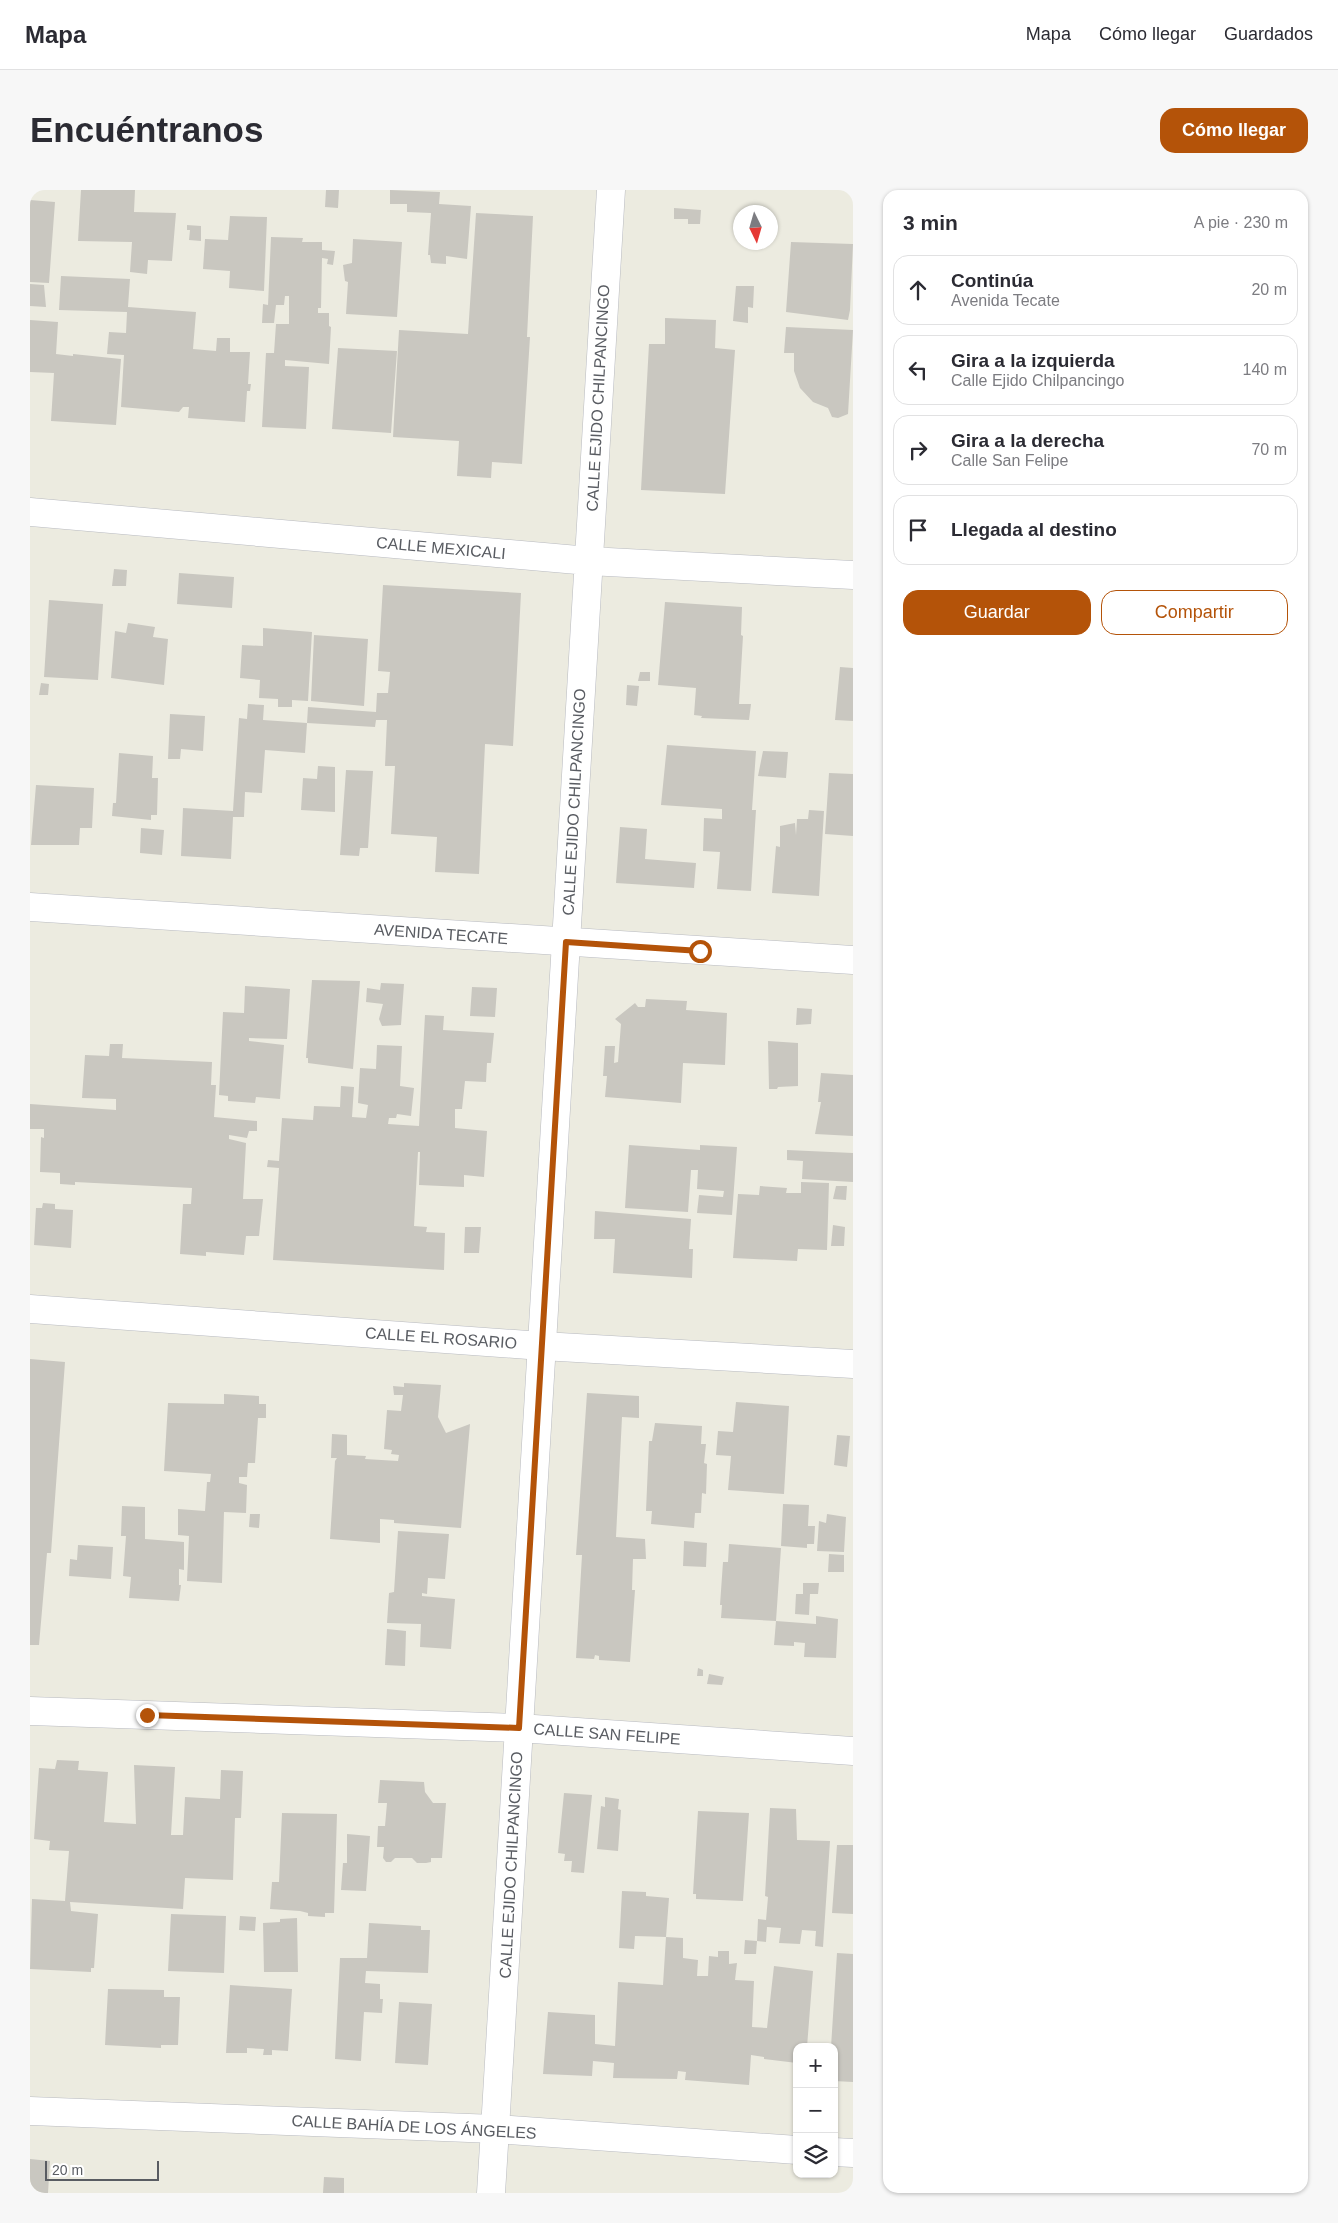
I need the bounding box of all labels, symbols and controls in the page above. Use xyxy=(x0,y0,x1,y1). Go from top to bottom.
text: Mapa xyxy=(25,21,86,48)
text: Mapa xyxy=(1026,24,1071,44)
text: Cómo llegar xyxy=(1099,24,1196,44)
text: Guardados xyxy=(1224,24,1313,44)
button: Cómo llegar xyxy=(1160,108,1308,153)
text: Encuéntranos xyxy=(30,110,263,149)
north arrow xyxy=(733,205,778,250)
text: 3 min xyxy=(903,211,958,234)
text: A pie · 230 m xyxy=(1194,214,1288,231)
text: Continúa xyxy=(951,270,1033,291)
icon: ahead xyxy=(904,276,932,304)
text: 20 m xyxy=(1251,281,1287,298)
street label: CALLE EJIDO CHILPANCINGO xyxy=(584,284,612,512)
text: Avenida Tecate xyxy=(951,292,1060,309)
text: Gira a la izquierda xyxy=(951,350,1115,371)
icon: left xyxy=(904,356,932,384)
text: 140 m xyxy=(1243,361,1287,378)
text: Calle Ejido Chilpancingo xyxy=(951,372,1124,389)
text: Gira a la derecha xyxy=(951,430,1104,451)
icon: right xyxy=(904,436,932,464)
text: 70 m xyxy=(1251,441,1287,458)
text: Calle San Felipe xyxy=(951,452,1068,469)
icon: arrive xyxy=(904,516,932,544)
text: Llegada al destino xyxy=(951,519,1117,540)
street label: CALLE MEXICALI xyxy=(376,534,506,562)
button: Guardar xyxy=(903,590,1091,635)
button: Compartir xyxy=(1101,590,1288,635)
street label: CALLE EJIDO CHILPANCINGO xyxy=(560,688,588,916)
street label: AVENIDA TECATE xyxy=(373,921,509,947)
route start xyxy=(689,940,712,963)
street label: CALLE EL ROSARIO xyxy=(364,1324,518,1352)
route end xyxy=(136,1704,159,1727)
street label: CALLE SAN FELIPE xyxy=(533,1720,681,1748)
street label: CALLE EJIDO CHILPANCINGO xyxy=(497,1751,525,1979)
map controls xyxy=(793,2043,838,2178)
button: + xyxy=(793,2043,838,2088)
button: − xyxy=(793,2088,838,2133)
street label: CALLE BAHÍA DE LOS ÁNGELES xyxy=(291,2111,537,2142)
button: layers xyxy=(793,2133,838,2178)
scale bar xyxy=(45,2158,159,2181)
text: 20 m xyxy=(52,2162,83,2178)

